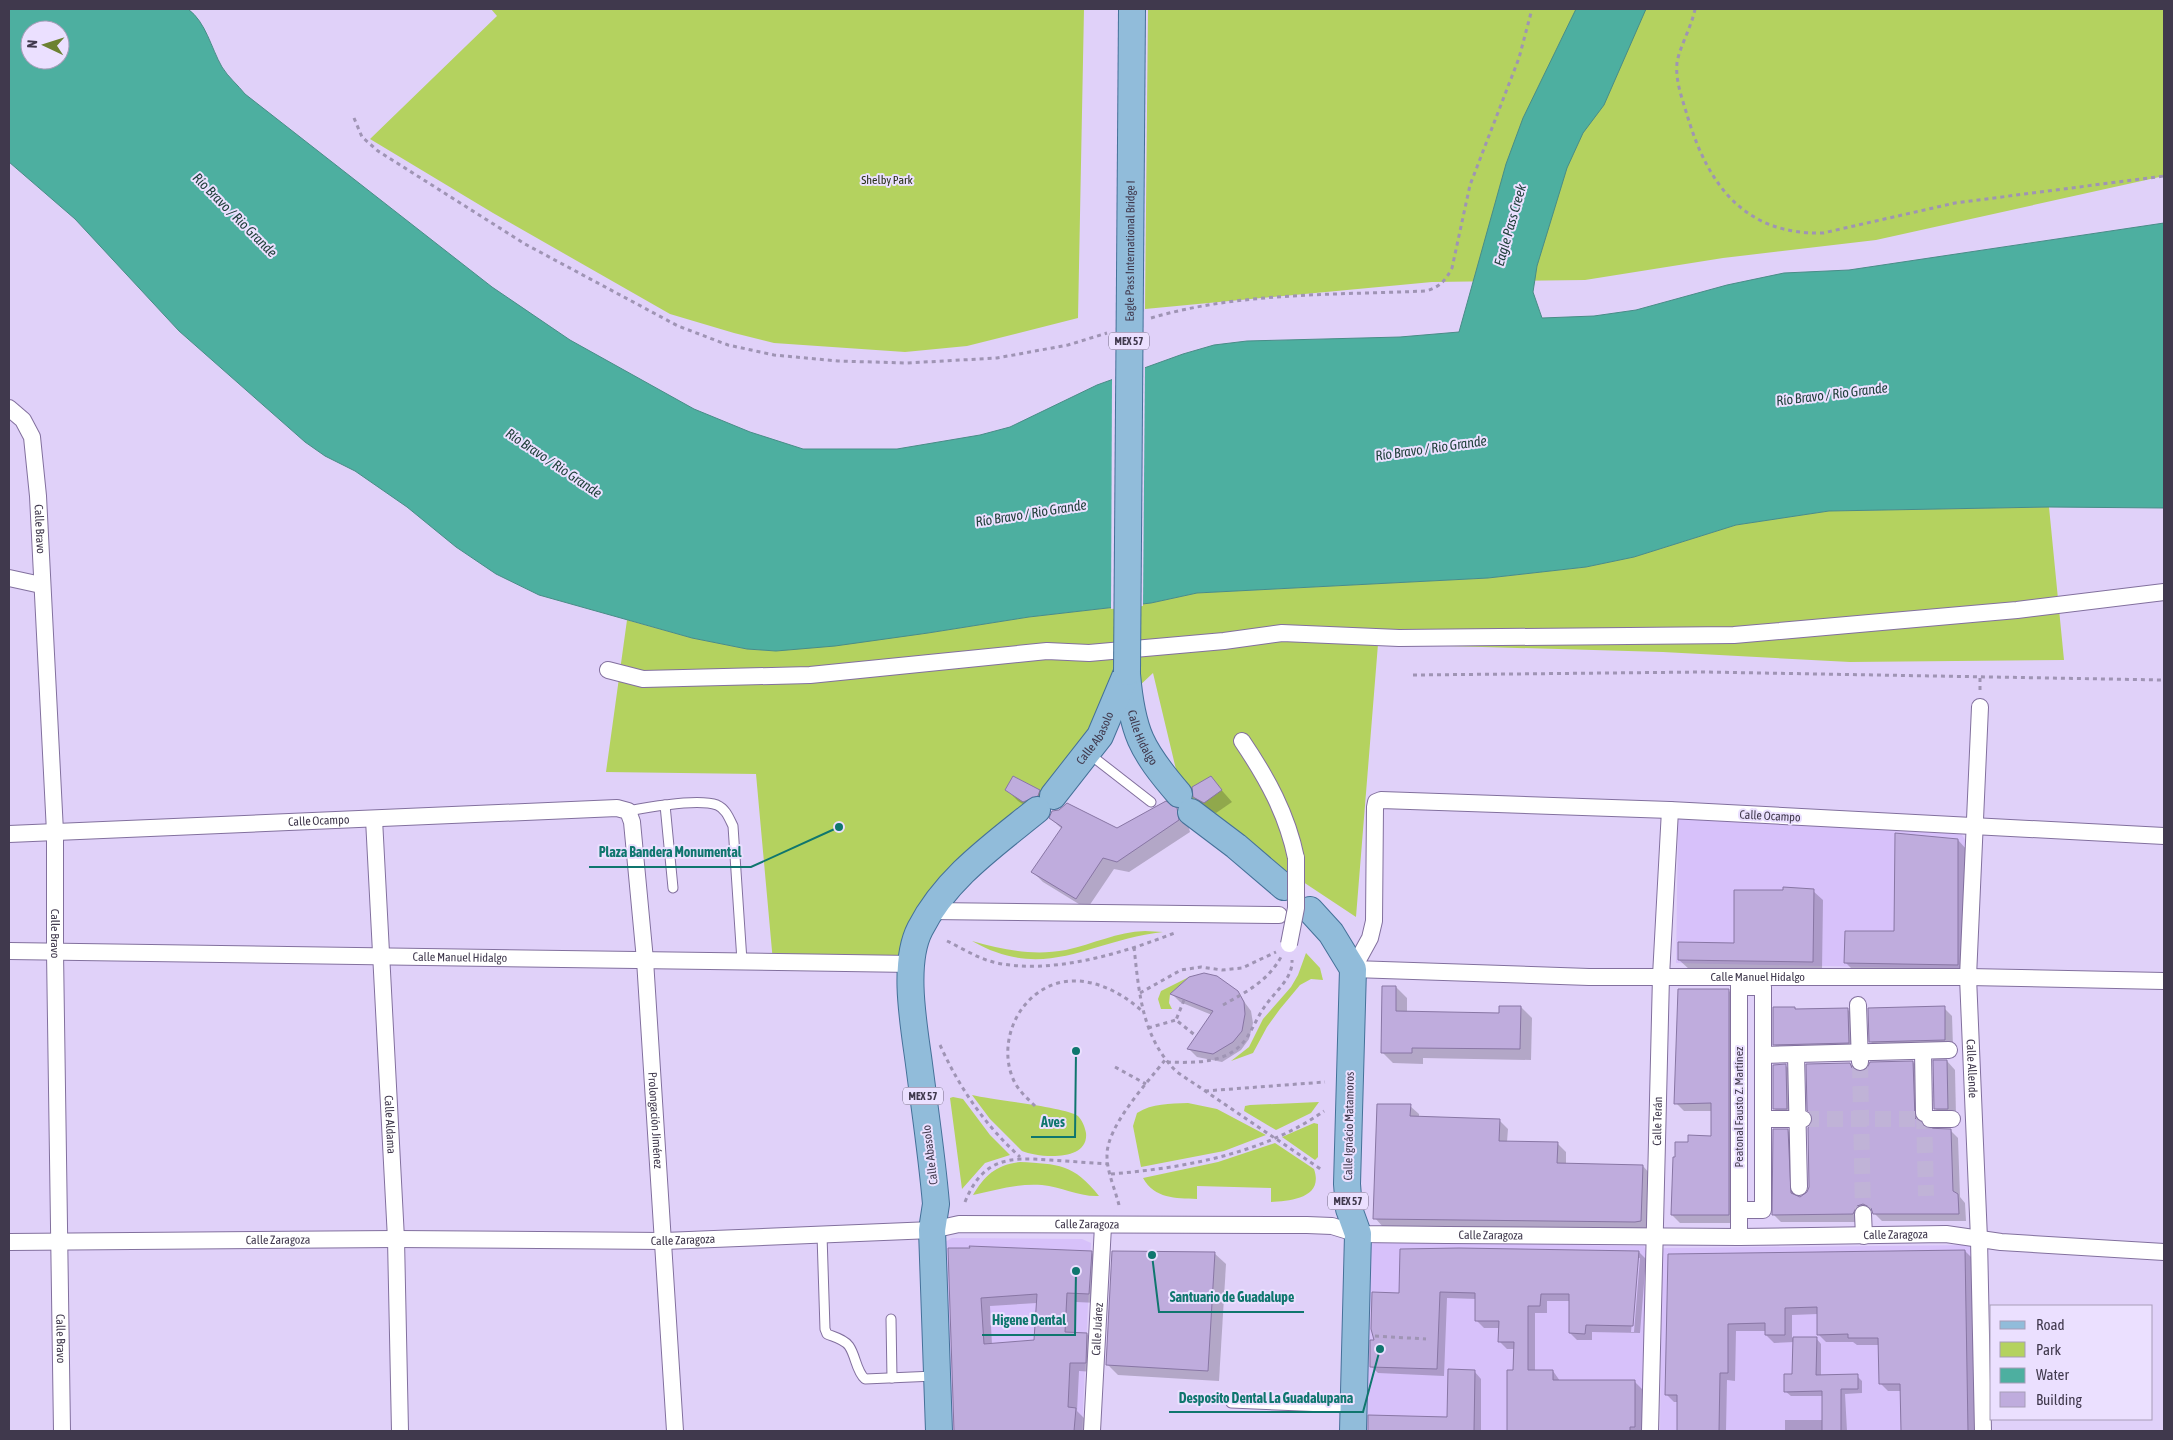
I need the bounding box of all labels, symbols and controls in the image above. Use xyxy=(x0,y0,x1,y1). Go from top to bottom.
north arrow xyxy=(20,20,70,70)
text: N xyxy=(24,39,40,49)
water label: Río Bravo / Rio Grande xyxy=(190,170,280,260)
park label: Shelby Park xyxy=(861,173,914,187)
street label: Eagle Pass International Bridge I xyxy=(1123,180,1138,322)
water label: Eagle Pass Creek xyxy=(1491,181,1530,268)
road number: MEX 57 xyxy=(1109,332,1149,350)
water label: Río Bravo / Rio Grande xyxy=(1775,379,1889,409)
water label: Río Bravo / Rio Grande xyxy=(503,425,605,501)
water label: Río Bravo / Rio Grande xyxy=(1374,432,1488,464)
water label: Río Bravo / Rio Grande xyxy=(974,496,1088,530)
street label: Calle Bravo xyxy=(31,504,48,554)
street label: Calle Abasolo xyxy=(1073,709,1117,767)
street label: Calle Hidalgo xyxy=(1125,709,1161,768)
street label: Calle Ocampo xyxy=(1739,807,1801,825)
street label: Calle Ocampo xyxy=(288,812,350,829)
callout: Plaza Bandera Monumental xyxy=(589,838,751,867)
text: Plaza Bandera Monumental xyxy=(599,844,742,860)
street label: Calle Bravo xyxy=(48,909,62,959)
street label: Calle Manuel Hidalgo xyxy=(413,950,508,965)
street label: Calle Manuel Hidalgo xyxy=(1710,970,1805,984)
street label: Calle Allende xyxy=(1964,1039,1980,1098)
street label: Peatonal Fausto Z. Martínez xyxy=(1732,1046,1746,1167)
street label: Calle Ignácio Matamoros xyxy=(1341,1071,1357,1181)
street label: Prolongación Jiménez xyxy=(645,1072,665,1170)
road number: MEX 57 xyxy=(903,1088,943,1104)
street label: Calle Aldama xyxy=(381,1095,399,1154)
street label: Calle Terán xyxy=(1650,1096,1665,1146)
callout: Aves xyxy=(1031,1108,1075,1137)
text: Aves xyxy=(1040,1114,1065,1130)
street label: Calle Abasolo xyxy=(919,1124,941,1186)
road number: MEX 57 xyxy=(1328,1192,1368,1210)
street label: Calle Zaragoza xyxy=(1055,1217,1119,1231)
street label: Calle Zaragoza xyxy=(1863,1227,1928,1242)
street label: Calle Zaragoza xyxy=(1458,1228,1523,1243)
street label: Calle Zaragoza xyxy=(651,1232,716,1248)
street label: Calle Zaragoza xyxy=(246,1233,310,1247)
callout: Santuario de Guadalupe xyxy=(1159,1283,1304,1312)
text: Santuario de Guadalupe xyxy=(1170,1289,1294,1305)
street label: Calle Juárez xyxy=(1089,1302,1106,1356)
legend xyxy=(1990,1305,2153,1420)
callout: Higene Dental xyxy=(982,1306,1075,1335)
text: Higene Dental xyxy=(992,1312,1066,1328)
street label: Calle Bravo xyxy=(53,1314,68,1364)
text: Road xyxy=(2036,1316,2065,1333)
text: Park xyxy=(2036,1341,2061,1358)
text: Water xyxy=(2036,1366,2069,1383)
callout: Desposito Dental La Guadalupana xyxy=(1169,1383,1363,1412)
text: Desposito Dental La Guadalupana xyxy=(1179,1390,1354,1406)
text: Building xyxy=(2036,1391,2082,1408)

